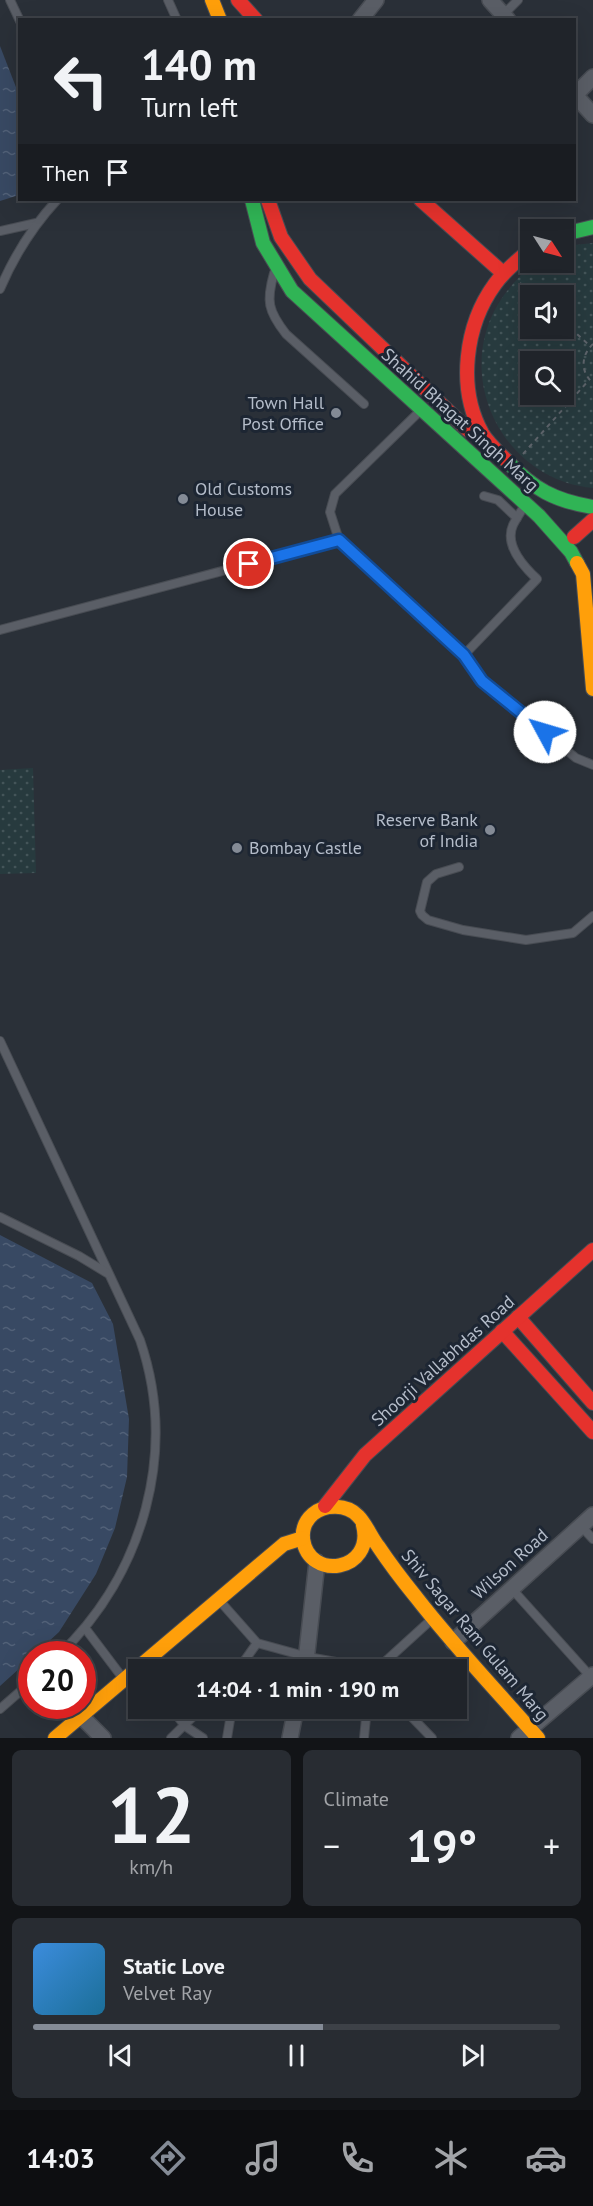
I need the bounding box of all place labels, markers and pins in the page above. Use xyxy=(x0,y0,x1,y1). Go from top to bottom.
place label: Town Hall Post Office xyxy=(242,391,325,435)
marker: Town Hall Post Office xyxy=(329,406,343,420)
place label: Old Customs House xyxy=(195,477,292,521)
marker: Old Customs House xyxy=(176,492,190,506)
pin xyxy=(223,538,274,589)
place label: Reserve Bank of India xyxy=(376,808,478,852)
marker: Reserve Bank of India xyxy=(483,823,497,837)
place label: Bombay Castle xyxy=(249,836,362,859)
marker: Bombay Castle xyxy=(230,841,244,855)

